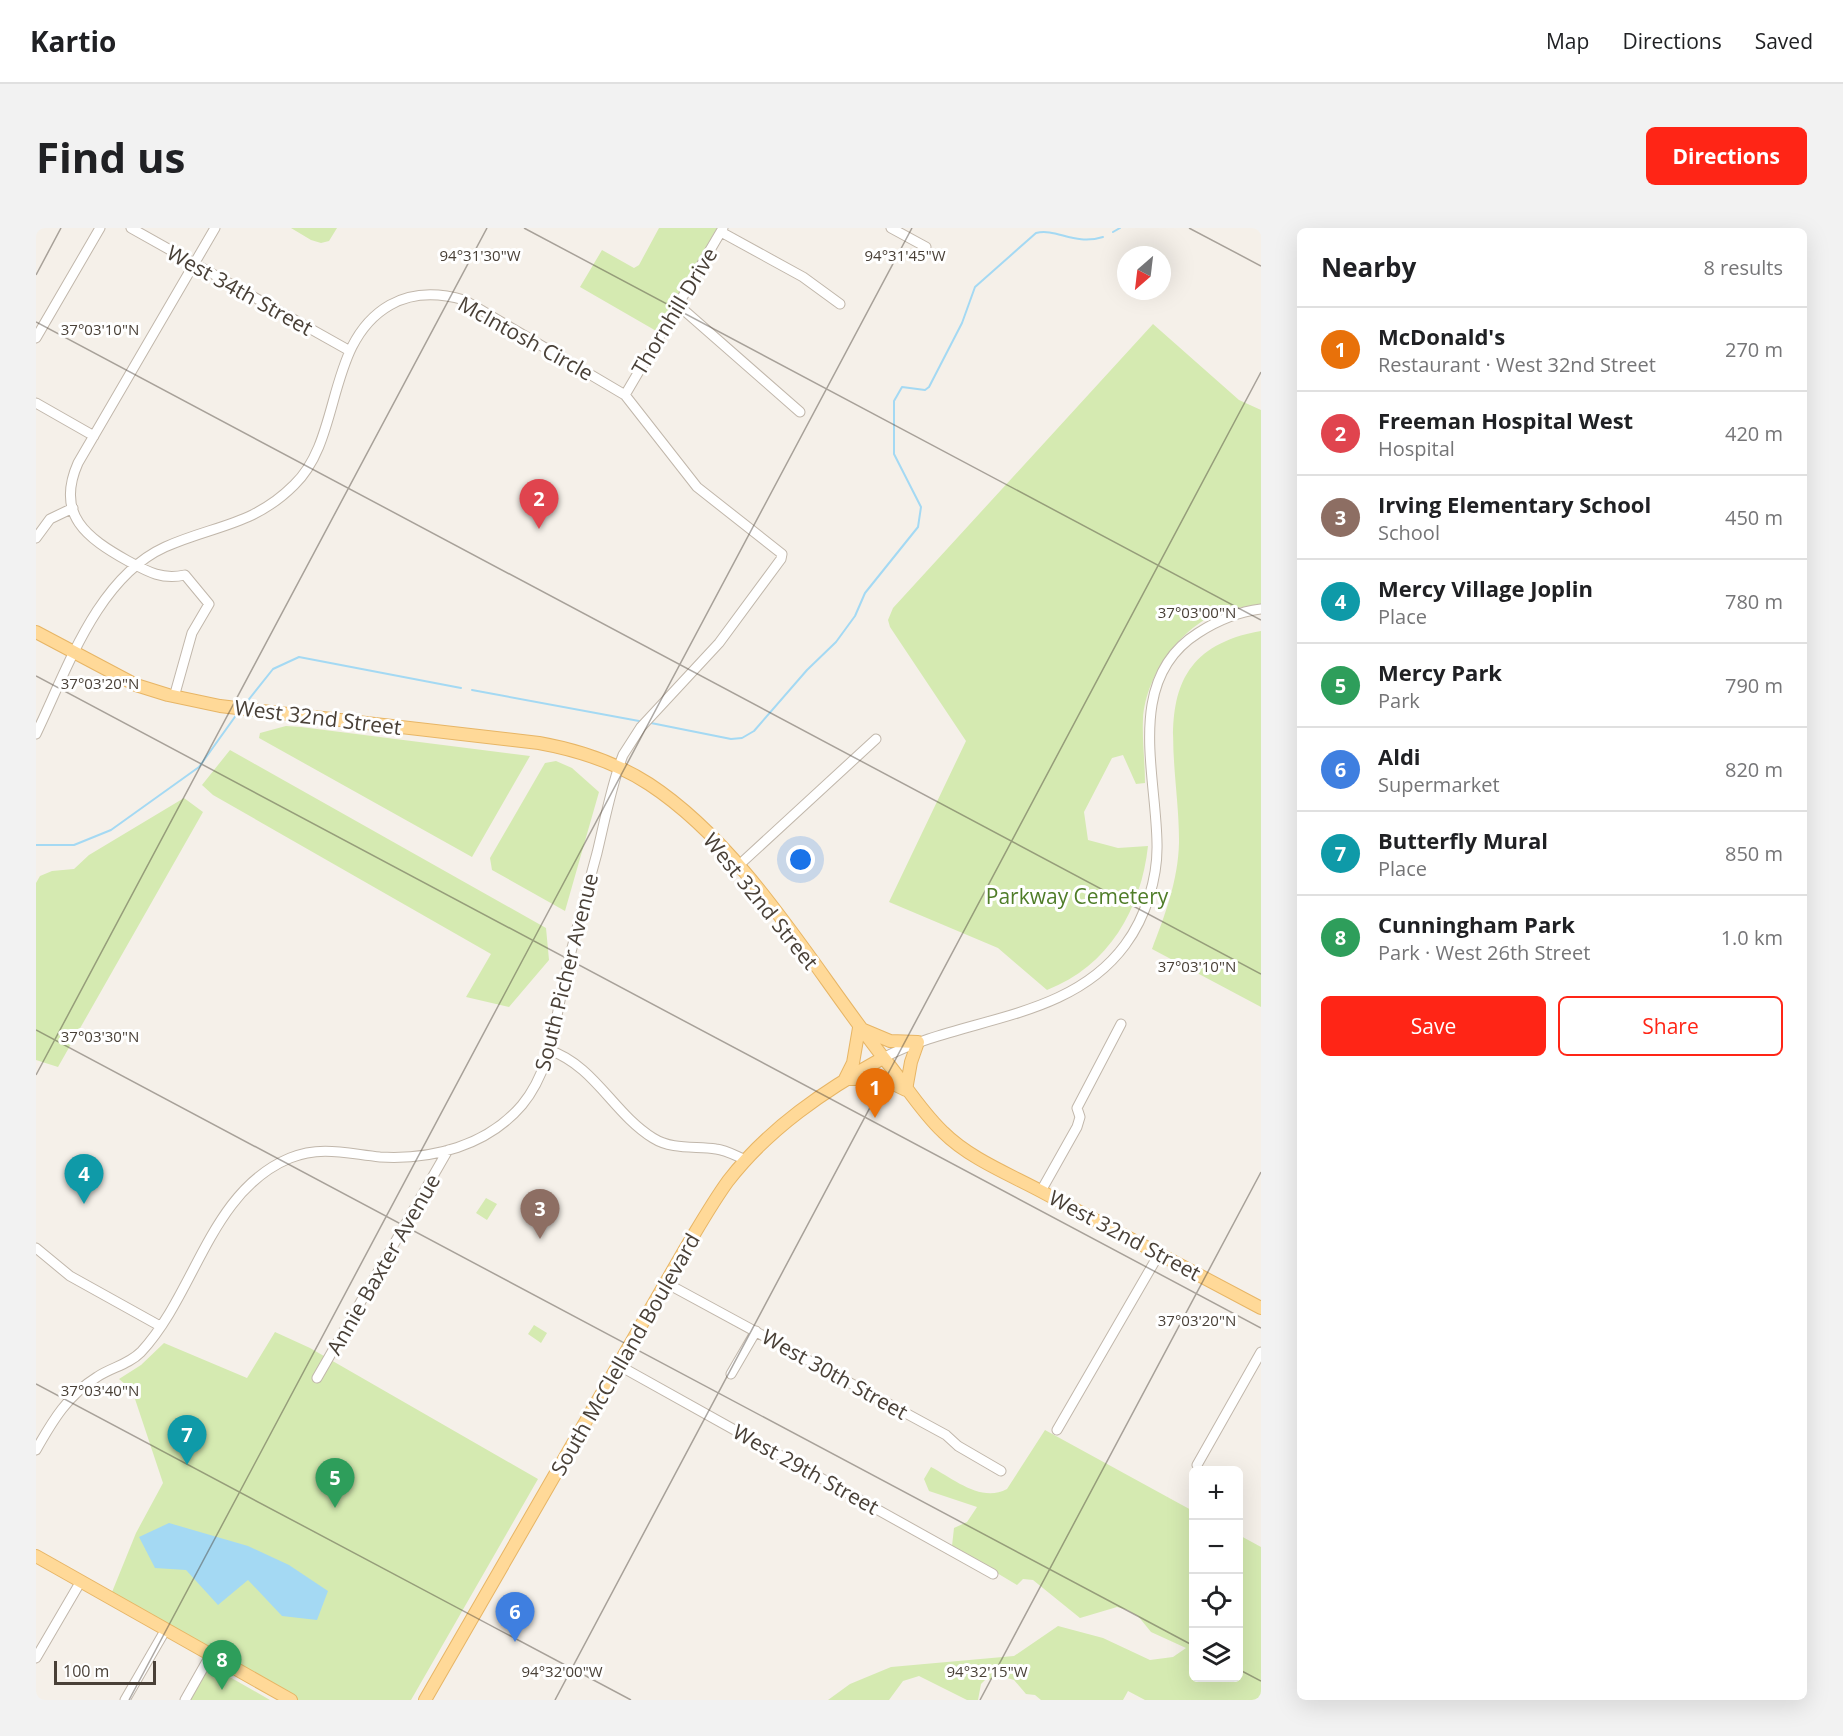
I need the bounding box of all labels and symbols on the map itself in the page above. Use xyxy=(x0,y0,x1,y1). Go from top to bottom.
street label: West 34th Street xyxy=(162,238,318,342)
street label: Thornhill Drive xyxy=(625,242,723,380)
text: 94°31'30"W xyxy=(440,245,521,265)
text: 94°31'45"W xyxy=(865,245,946,265)
north arrow xyxy=(1117,246,1171,300)
street label: McIntosh Circle xyxy=(453,289,599,387)
text: 37°03'10"N xyxy=(61,319,139,339)
pin: 2 xyxy=(520,480,558,529)
text: 37°03'00"N xyxy=(1158,602,1236,622)
text: 37°03'20"N xyxy=(61,673,139,693)
street label: West 32nd Street xyxy=(233,693,403,741)
street label: West 32nd Street xyxy=(697,827,825,975)
your location xyxy=(786,845,815,874)
street label: South Picher Avenue xyxy=(528,870,604,1074)
park label: Parkway Cemetery xyxy=(986,882,1169,910)
text: 37°03'10"N xyxy=(1158,956,1236,976)
text: 37°03'30"N xyxy=(61,1026,139,1046)
pin: 1 xyxy=(856,1068,894,1118)
pin: 4 xyxy=(64,1154,104,1204)
street label: Annie Baxter Avenue xyxy=(320,1169,446,1359)
street label: West 32nd Street xyxy=(1044,1183,1206,1287)
pin: 3 xyxy=(520,1190,560,1239)
street label: South McClelland Boulevard xyxy=(544,1228,706,1480)
text: 37°03'20"N xyxy=(1158,1310,1236,1330)
street label: West 30th Street xyxy=(757,1322,913,1426)
text: 37°03'40"N xyxy=(61,1380,139,1400)
pin: 7 xyxy=(168,1416,206,1465)
street label: West 29th Street xyxy=(728,1417,884,1521)
pin: 5 xyxy=(316,1458,354,1508)
pin: 6 xyxy=(496,1592,534,1642)
pin: 8 xyxy=(202,1640,242,1690)
scale bar xyxy=(54,1658,156,1686)
text: 94°32'00"W xyxy=(522,1661,603,1681)
text: 94°32'15"W xyxy=(947,1661,1028,1681)

